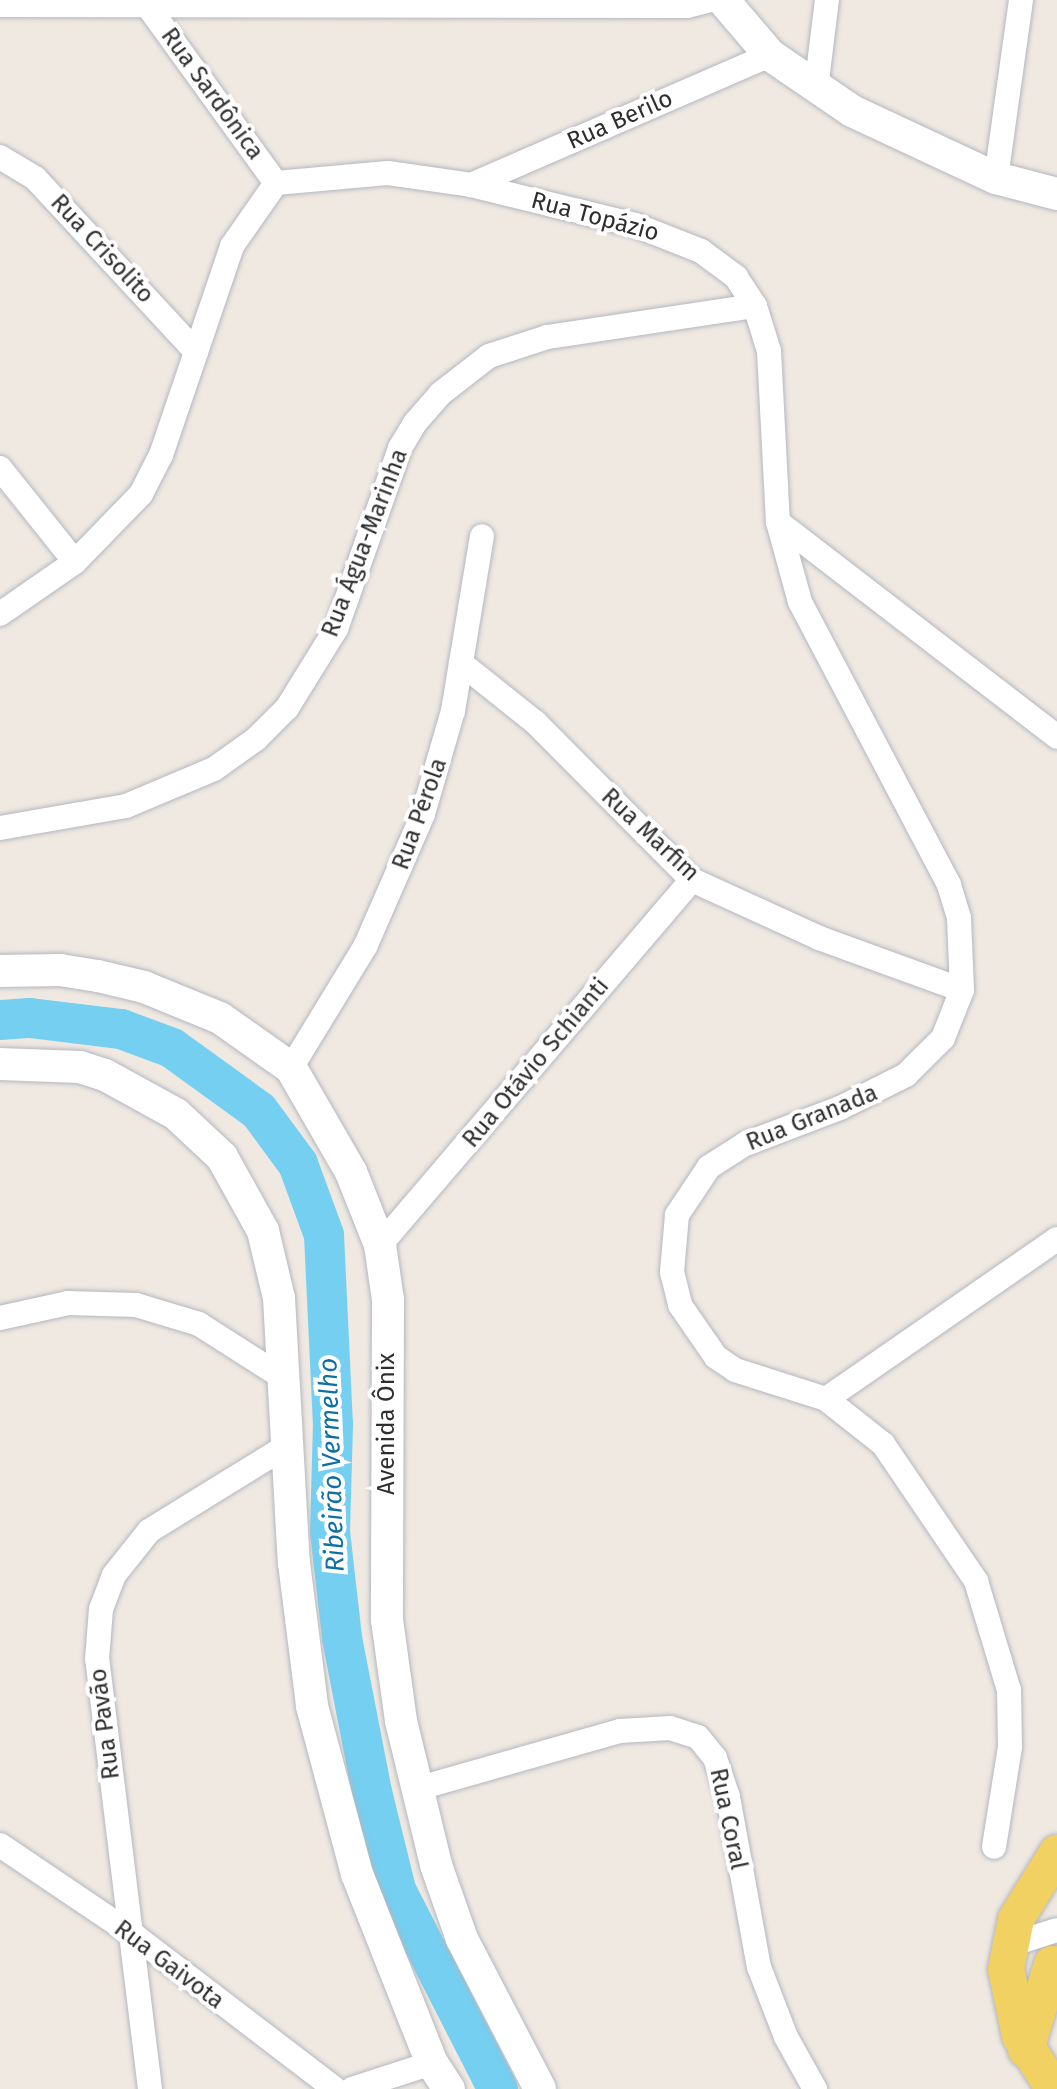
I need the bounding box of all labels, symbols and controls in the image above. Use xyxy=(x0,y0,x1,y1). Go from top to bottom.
street label: Rua Sardônica xyxy=(154,22,270,166)
street label: Rua Berilo xyxy=(563,84,677,156)
street label: Rua Topázio xyxy=(528,186,662,248)
street label: Rua Crisolito xyxy=(44,189,160,309)
street label: Rua Água-Marinha xyxy=(316,445,414,641)
street label: Rua Pérola xyxy=(387,754,453,874)
street label: Rua Marfim xyxy=(595,782,705,888)
street label: Rua Otávio Schianti xyxy=(457,972,615,1154)
street label: Rua Granada xyxy=(742,1079,882,1157)
street label: Avenida Ônix xyxy=(373,1353,401,1495)
water label: Ribeirão Vermelho xyxy=(313,1357,351,1573)
street label: Rua Pavão xyxy=(84,1667,126,1781)
street label: Rua Coral xyxy=(703,1766,753,1872)
street label: Rua Gaivota xyxy=(108,1914,230,2016)

